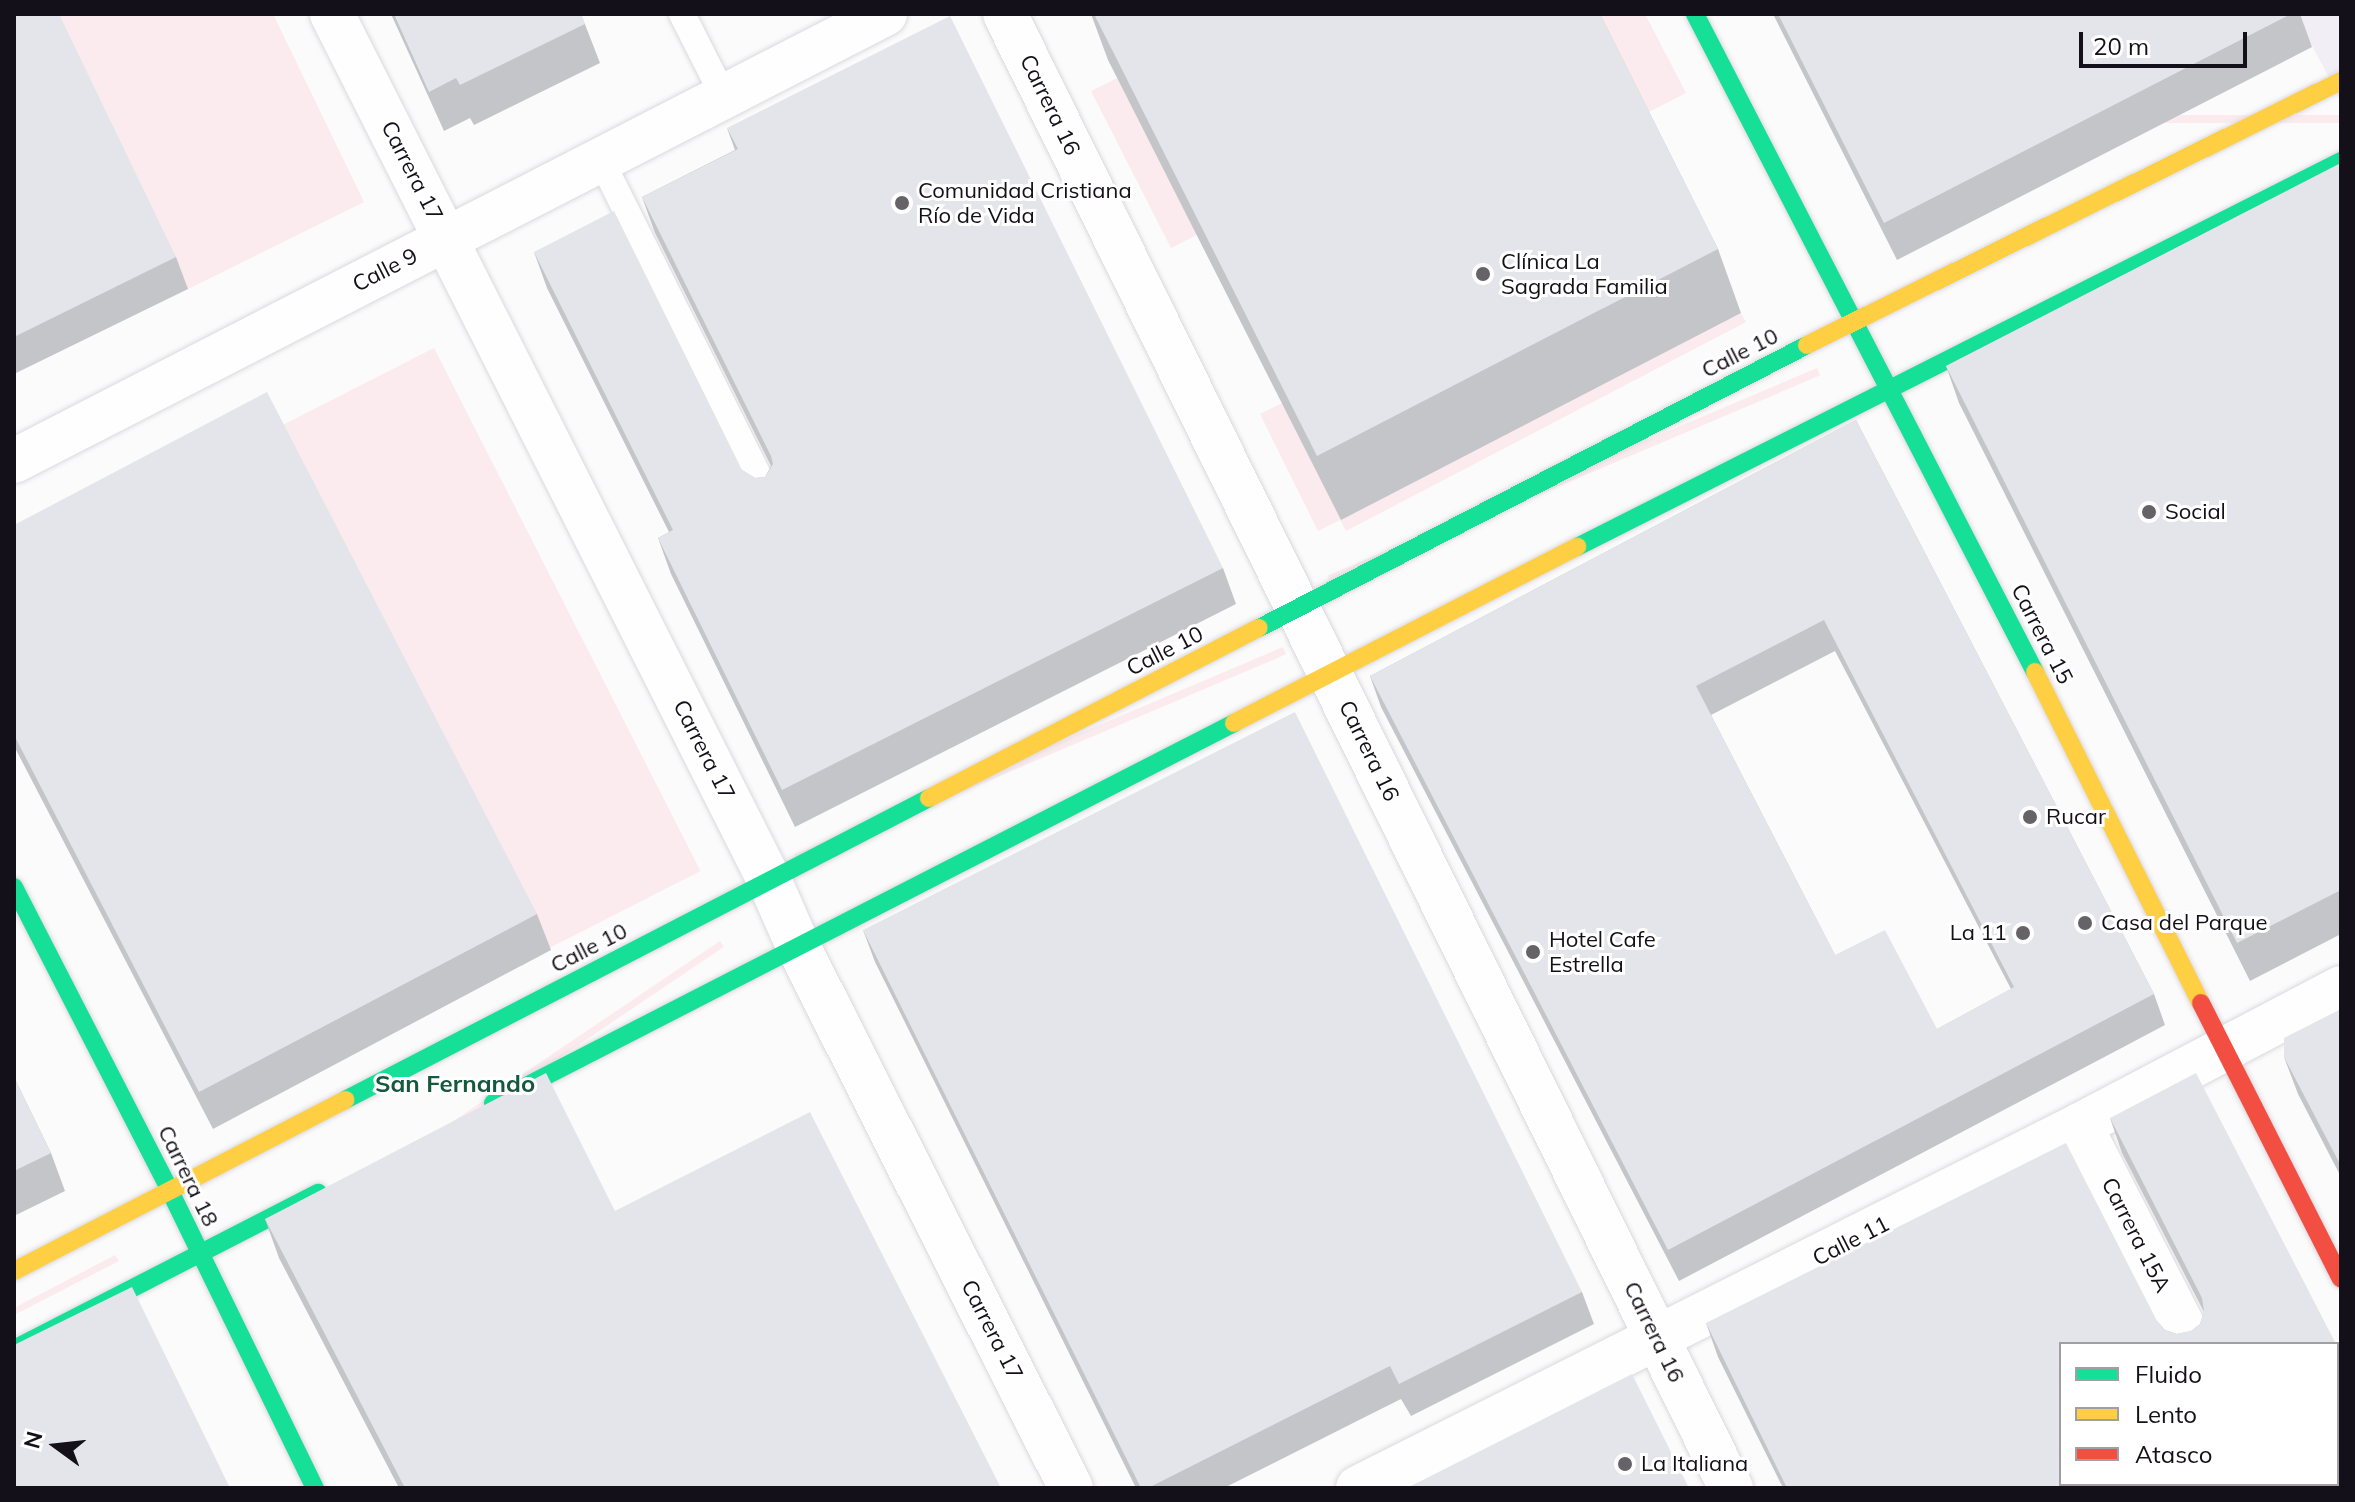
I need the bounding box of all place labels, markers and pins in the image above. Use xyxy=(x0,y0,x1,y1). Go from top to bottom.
place label: Comunidad Cristiana Río de Vida xyxy=(918,177,1132,228)
marker: Comunidad Cristiana Río de Vida xyxy=(893,194,911,212)
place label: Clínica La Sagrada Familia xyxy=(1501,248,1668,300)
marker: Clínica La Sagrada Familia xyxy=(1472,263,1494,285)
place label: Social xyxy=(2165,499,2226,525)
marker: Social xyxy=(2140,503,2158,521)
place label: Rucar xyxy=(2046,804,2106,830)
marker: Rucar xyxy=(2021,808,2039,826)
place label: Casa del Parque xyxy=(2101,910,2268,936)
marker: Casa del Parque xyxy=(2076,914,2094,932)
place label: La 11 xyxy=(1950,920,2007,946)
marker: La 11 xyxy=(2014,924,2032,942)
place label: Hotel Cafe Estrella xyxy=(1549,926,1656,978)
marker: Hotel Cafe Estrella xyxy=(1524,943,1542,961)
place label: La Italiana xyxy=(1641,1451,1748,1477)
marker: La Italiana xyxy=(1616,1455,1634,1473)

